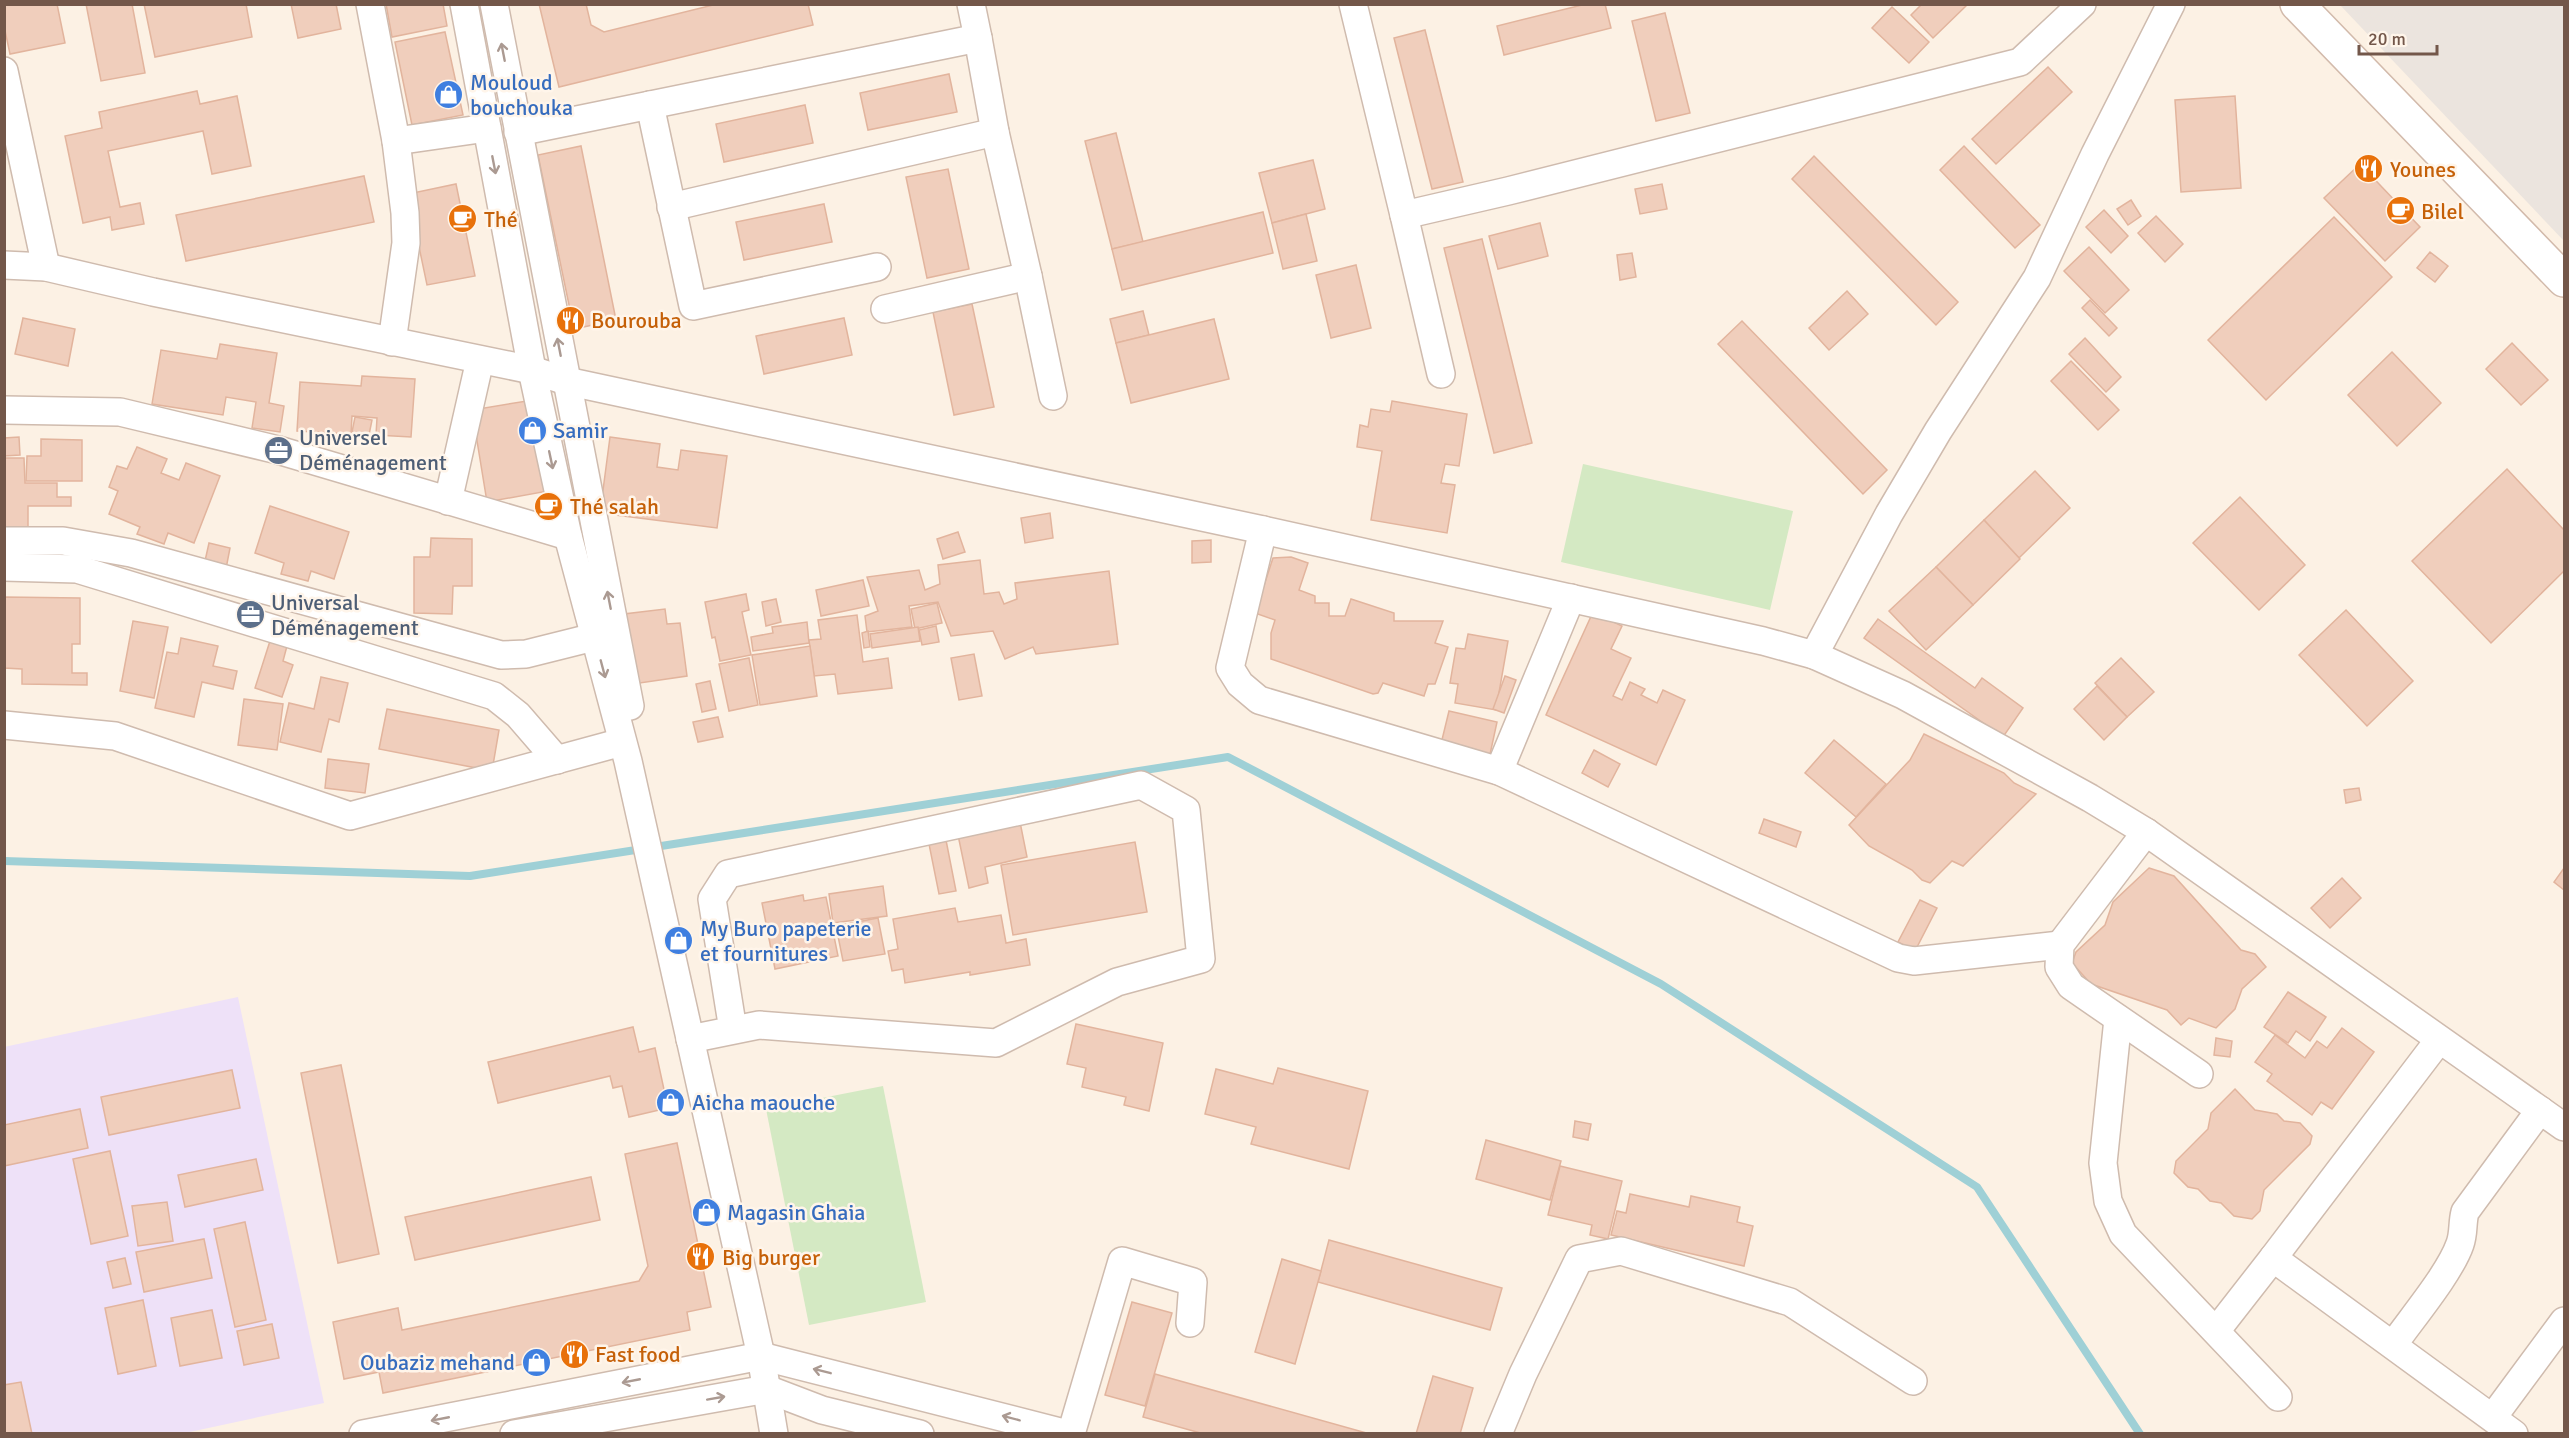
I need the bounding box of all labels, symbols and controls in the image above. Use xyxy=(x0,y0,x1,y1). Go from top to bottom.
scale bar xyxy=(2359,18,2437,56)
text: 20 m xyxy=(2368,28,2406,50)
one-way arrow xyxy=(497,43,508,62)
place label: Mouloud bouchouka xyxy=(470,69,573,121)
shop icon: Mouloud bouchouka xyxy=(433,79,465,111)
restaurant icon: Younes xyxy=(2353,153,2385,185)
one-way arrow xyxy=(489,155,500,175)
place label: Younes xyxy=(2390,156,2456,183)
cafe icon: Bilel xyxy=(2384,195,2416,227)
place label: Bilel xyxy=(2421,198,2464,225)
cafe icon: Thé xyxy=(447,203,479,235)
place label: Thé xyxy=(484,206,518,233)
restaurant icon: Bourouba xyxy=(554,304,586,336)
place label: Bourouba xyxy=(591,307,682,334)
one-way arrow xyxy=(553,337,564,357)
shop icon: Samir xyxy=(516,414,548,446)
place label: Samir xyxy=(553,417,608,444)
place label: Universel Déménagement xyxy=(299,424,447,476)
office icon: Universel Déménagement xyxy=(262,434,294,466)
one-way arrow xyxy=(546,449,557,469)
cafe icon: Thé salah xyxy=(533,490,565,522)
place label: Thé salah xyxy=(570,493,659,520)
place label: Universal Déménagement xyxy=(271,589,419,641)
one-way arrow xyxy=(603,590,614,610)
office icon: Universal Déménagement xyxy=(234,599,266,631)
one-way arrow xyxy=(597,660,609,679)
place label: My Buro papeterie et fournitures xyxy=(700,915,872,967)
shop icon: My Buro papeterie et fournitures xyxy=(663,925,695,957)
shop icon: Aicha maouche xyxy=(655,1086,687,1118)
place label: Aicha maouche xyxy=(692,1089,835,1116)
shop icon: Magasin Ghaia xyxy=(690,1196,722,1228)
place label: Magasin Ghaia xyxy=(727,1199,866,1226)
restaurant icon: Big burger xyxy=(685,1241,717,1273)
place label: Big burger xyxy=(722,1244,820,1271)
restaurant icon: Fast food xyxy=(558,1338,590,1370)
place label: Fast food xyxy=(595,1341,681,1368)
shop icon: Oubaziz mehand xyxy=(520,1346,552,1378)
place label: Oubaziz mehand xyxy=(360,1349,515,1376)
one-way arrow xyxy=(813,1365,832,1377)
one-way arrow xyxy=(622,1376,642,1387)
one-way arrow xyxy=(706,1392,725,1403)
one-way arrow xyxy=(1002,1412,1021,1424)
one-way arrow xyxy=(430,1414,450,1425)

